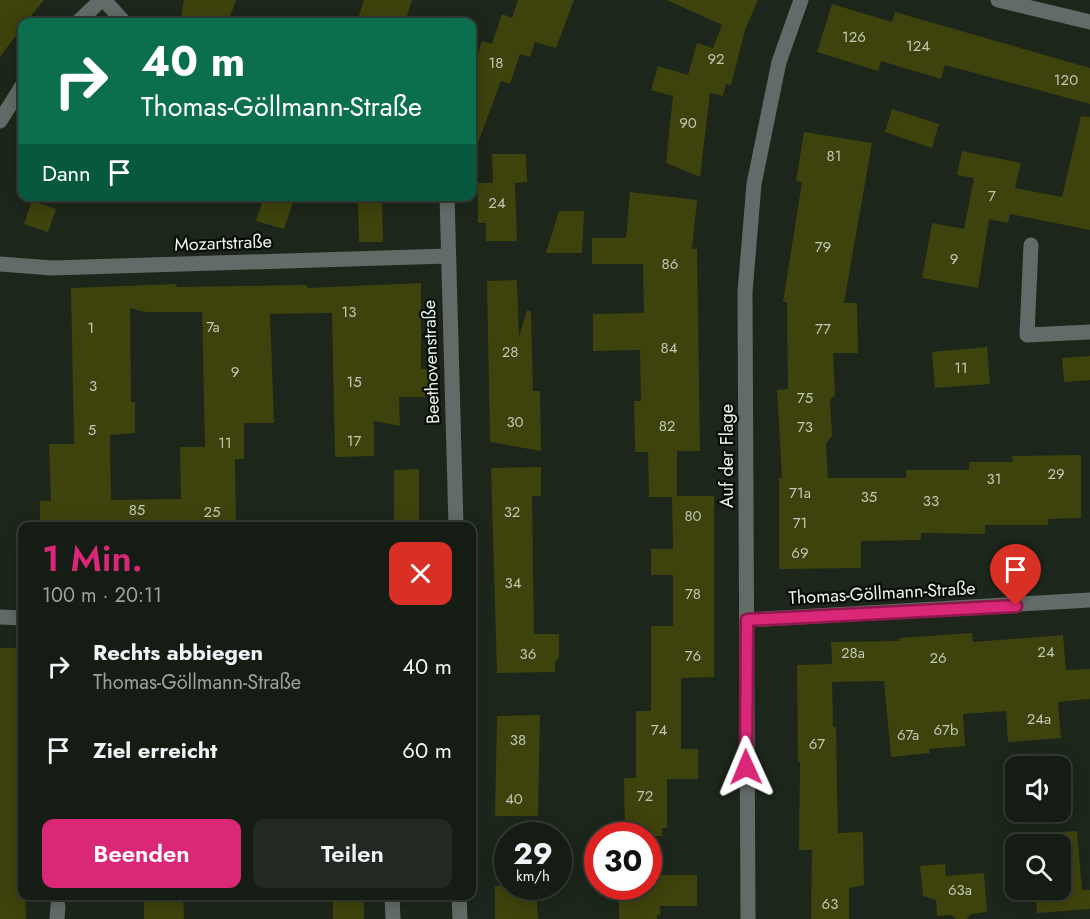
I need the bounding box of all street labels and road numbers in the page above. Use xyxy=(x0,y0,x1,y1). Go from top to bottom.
street label: Mozartstraße xyxy=(174,228,272,258)
street label: Beethovenstraße xyxy=(416,300,446,424)
street label: Auf der Flage xyxy=(714,404,740,508)
street label: Thomas-Göllmann-Straße xyxy=(788,575,976,611)

